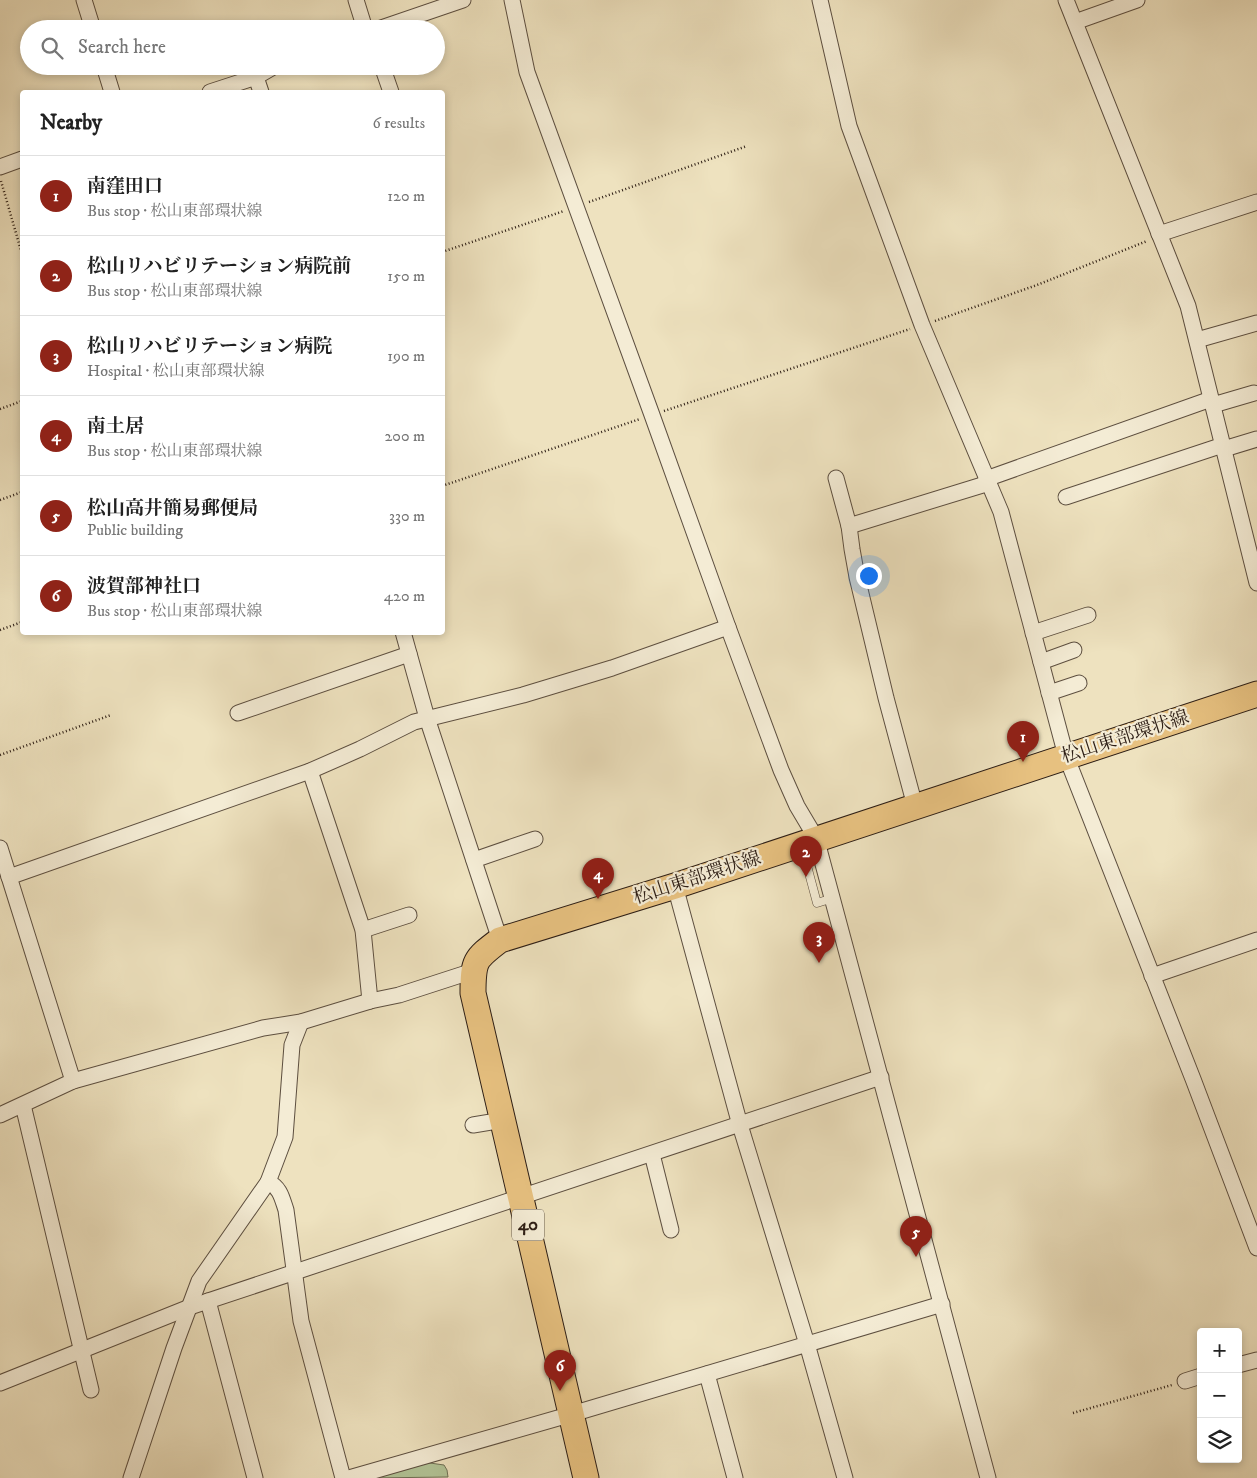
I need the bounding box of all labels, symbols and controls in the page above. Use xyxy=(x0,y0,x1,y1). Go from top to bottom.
search box xyxy=(20,20,445,75)
icon: search xyxy=(38,34,66,62)
text: Search here xyxy=(78,36,166,59)
text: Nearby xyxy=(40,110,102,136)
text: 6 results xyxy=(372,113,425,133)
text: 南窪田口 xyxy=(87,175,163,198)
text: 1 xyxy=(53,186,59,206)
text: 120 m xyxy=(387,186,425,206)
text: Bus stop · 松山東部環状線 xyxy=(87,201,263,221)
text: 松山リハビリテーション病院前 xyxy=(87,255,351,278)
text: 2 xyxy=(52,266,60,286)
text: 150 m xyxy=(387,266,425,286)
text: Bus stop · 松山東部環状線 xyxy=(87,281,263,301)
text: 松山リハビリテーション病院 xyxy=(87,335,332,358)
text: 3 xyxy=(53,346,59,366)
text: 190 m xyxy=(387,346,425,366)
text: Hospital · 松山東部環状線 xyxy=(87,361,265,381)
text: 南土居 xyxy=(87,415,144,438)
text: 4 xyxy=(51,426,61,446)
text: 200 m xyxy=(384,426,425,446)
text: Bus stop · 松山東部環状線 xyxy=(87,441,263,461)
text: 松山高井簡易郵便局 xyxy=(87,497,258,520)
text: 5 xyxy=(52,506,60,526)
text: 330 m xyxy=(389,506,425,526)
text: Public building xyxy=(87,520,183,540)
your location xyxy=(856,563,882,589)
text: 波賀部神社口 xyxy=(87,575,201,598)
text: 6 xyxy=(52,586,60,606)
text: 420 m xyxy=(384,586,425,606)
text: Bus stop · 松山東部環状線 xyxy=(87,601,263,621)
street label: 松山東部環状線 xyxy=(1058,706,1192,768)
pin: 1 xyxy=(1007,721,1039,762)
pin: 2 xyxy=(790,836,822,877)
street label: 松山東部環状線 xyxy=(630,847,764,909)
pin: 4 xyxy=(582,858,614,899)
pin: 3 xyxy=(803,922,835,963)
road number: 40 xyxy=(512,1210,544,1240)
pin: 5 xyxy=(900,1216,932,1257)
map controls xyxy=(1197,1328,1242,1463)
button: + xyxy=(1197,1328,1242,1373)
pin: 6 xyxy=(544,1350,576,1391)
button: − xyxy=(1197,1373,1242,1418)
button: layers xyxy=(1197,1418,1242,1463)

